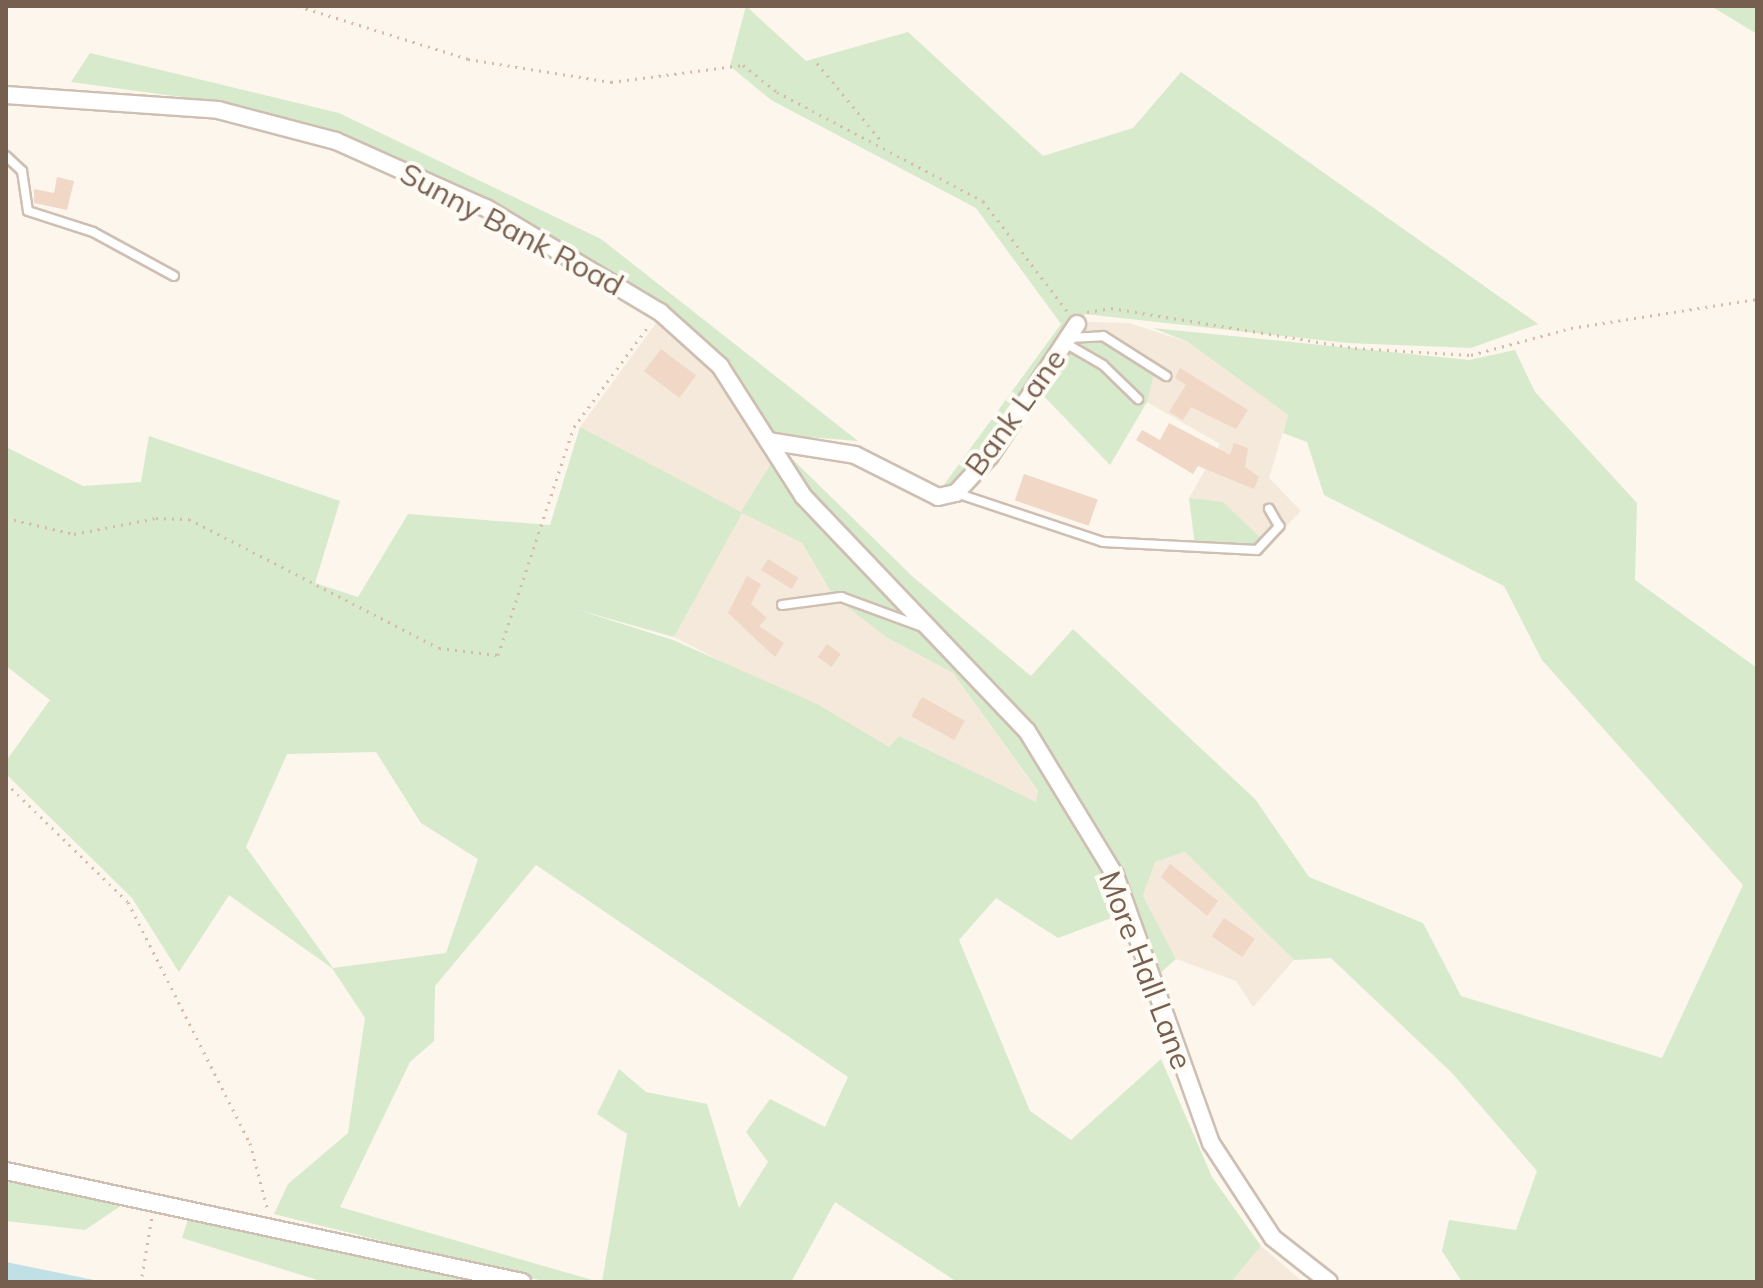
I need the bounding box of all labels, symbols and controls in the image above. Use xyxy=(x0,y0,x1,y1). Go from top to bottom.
street label: Sunny Bank Road xyxy=(394,155,630,303)
street label: Bank Lane xyxy=(957,342,1073,482)
street label: More Hall Lane xyxy=(1092,866,1200,1074)

